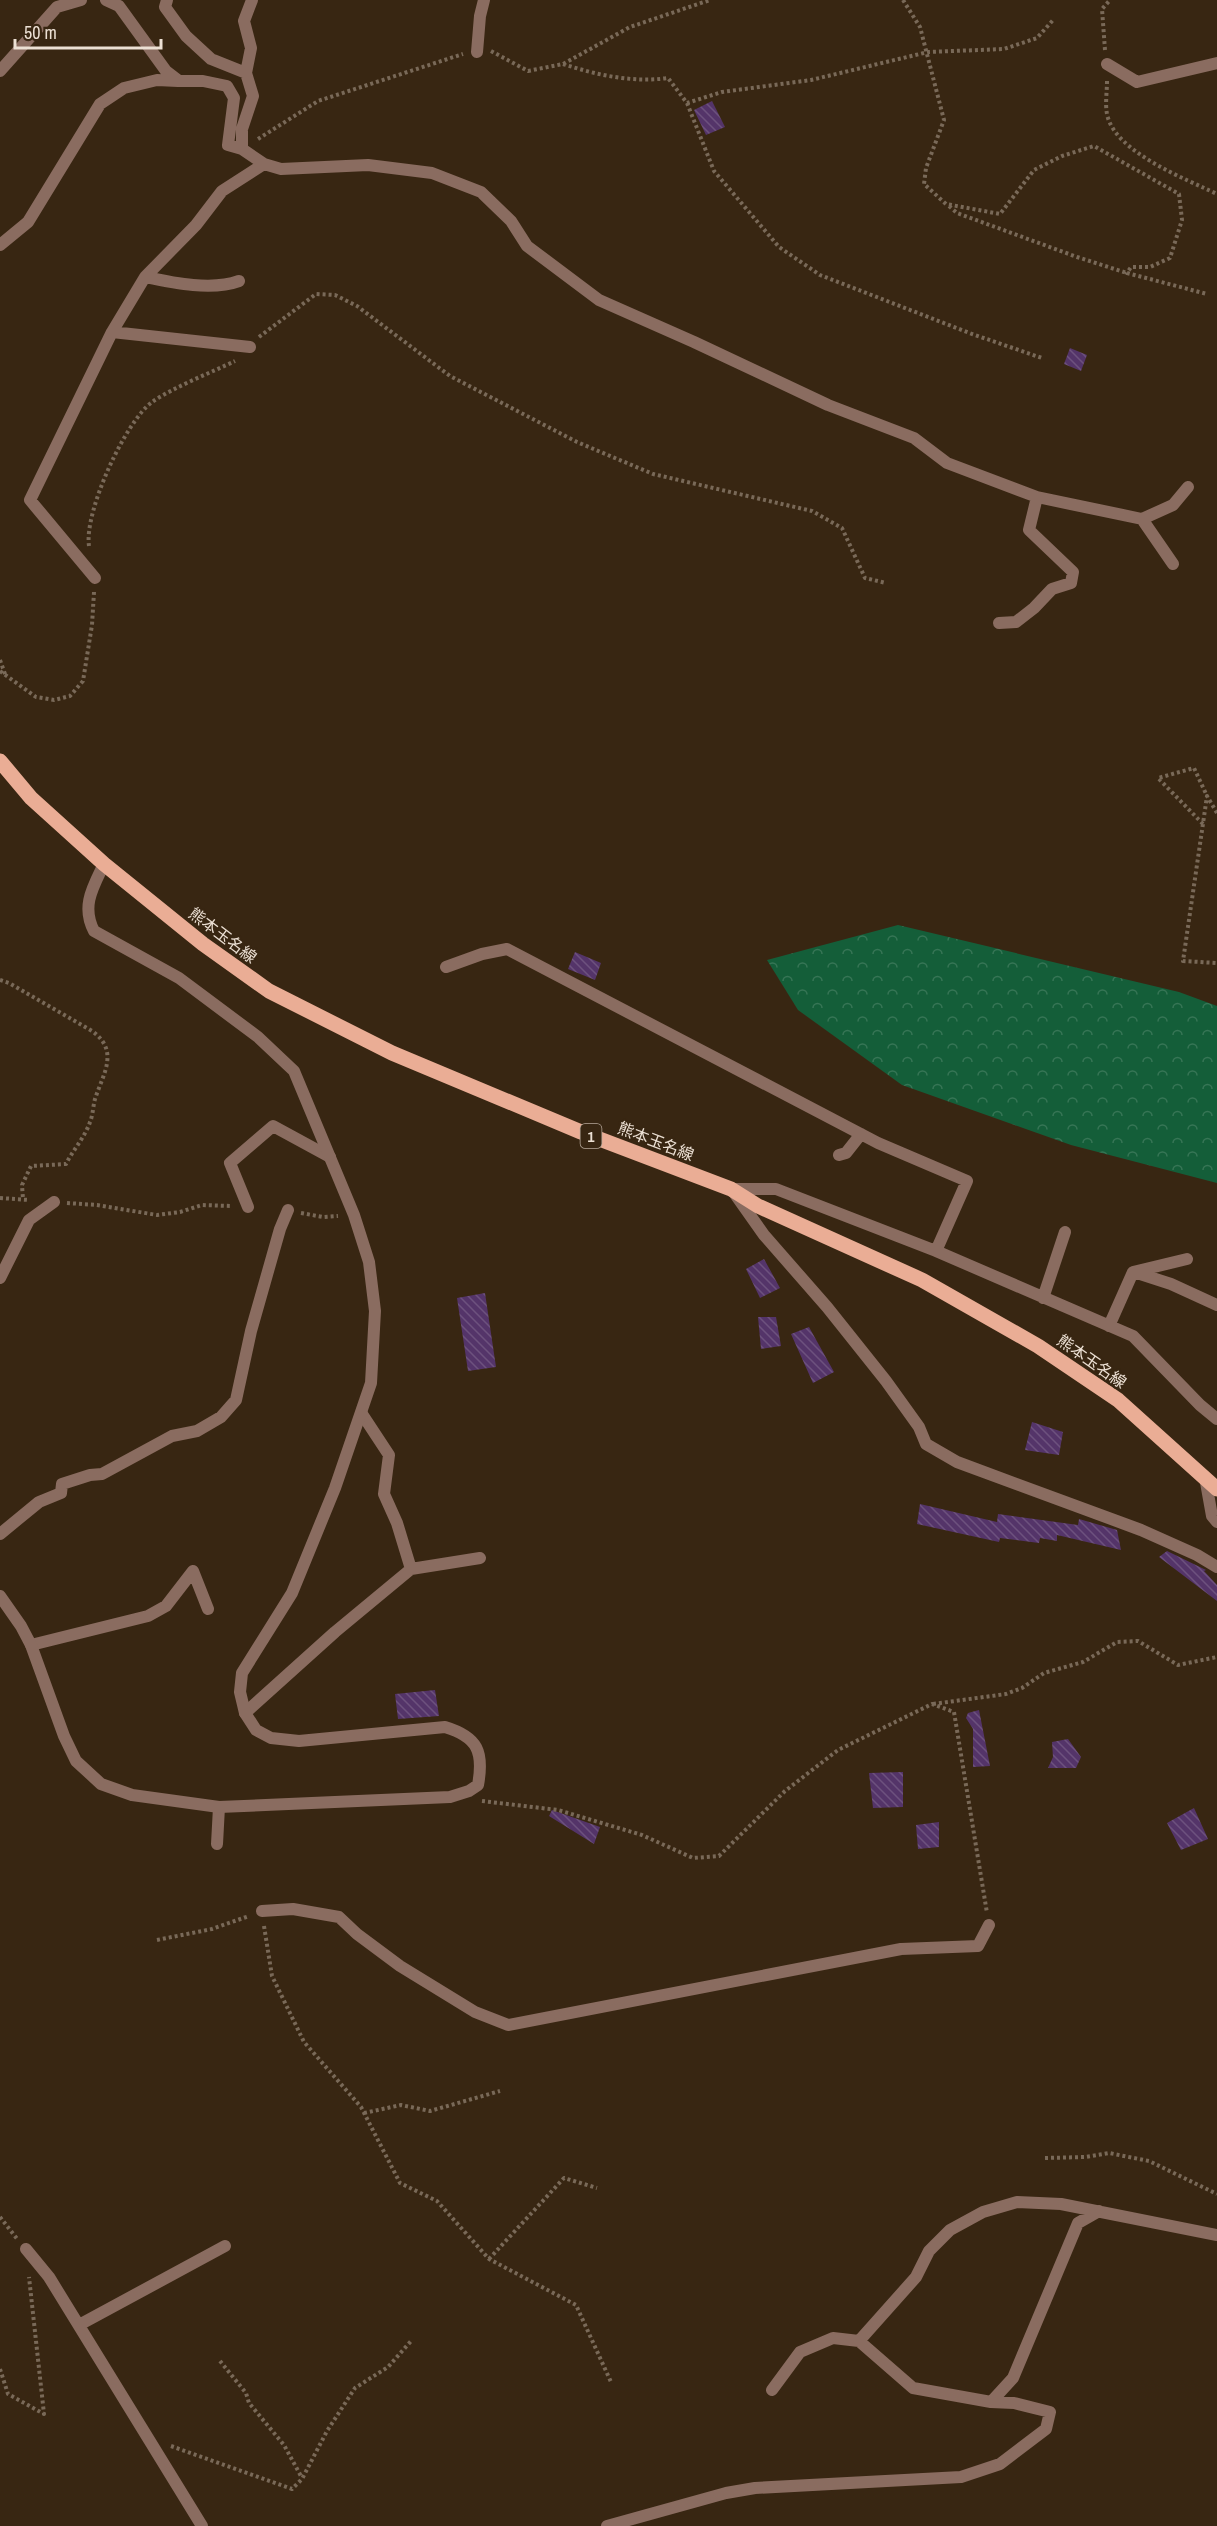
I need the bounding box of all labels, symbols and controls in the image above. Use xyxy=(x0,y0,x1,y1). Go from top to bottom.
scale bar xyxy=(15,12,160,50)
text: 50 m xyxy=(24,20,57,45)
street label: 熊本玉名線 xyxy=(184,902,262,968)
street label: 熊本玉名線 xyxy=(615,1116,697,1166)
road number: 1 xyxy=(580,1124,602,1148)
street label: 熊本玉名線 xyxy=(1053,1329,1131,1393)

